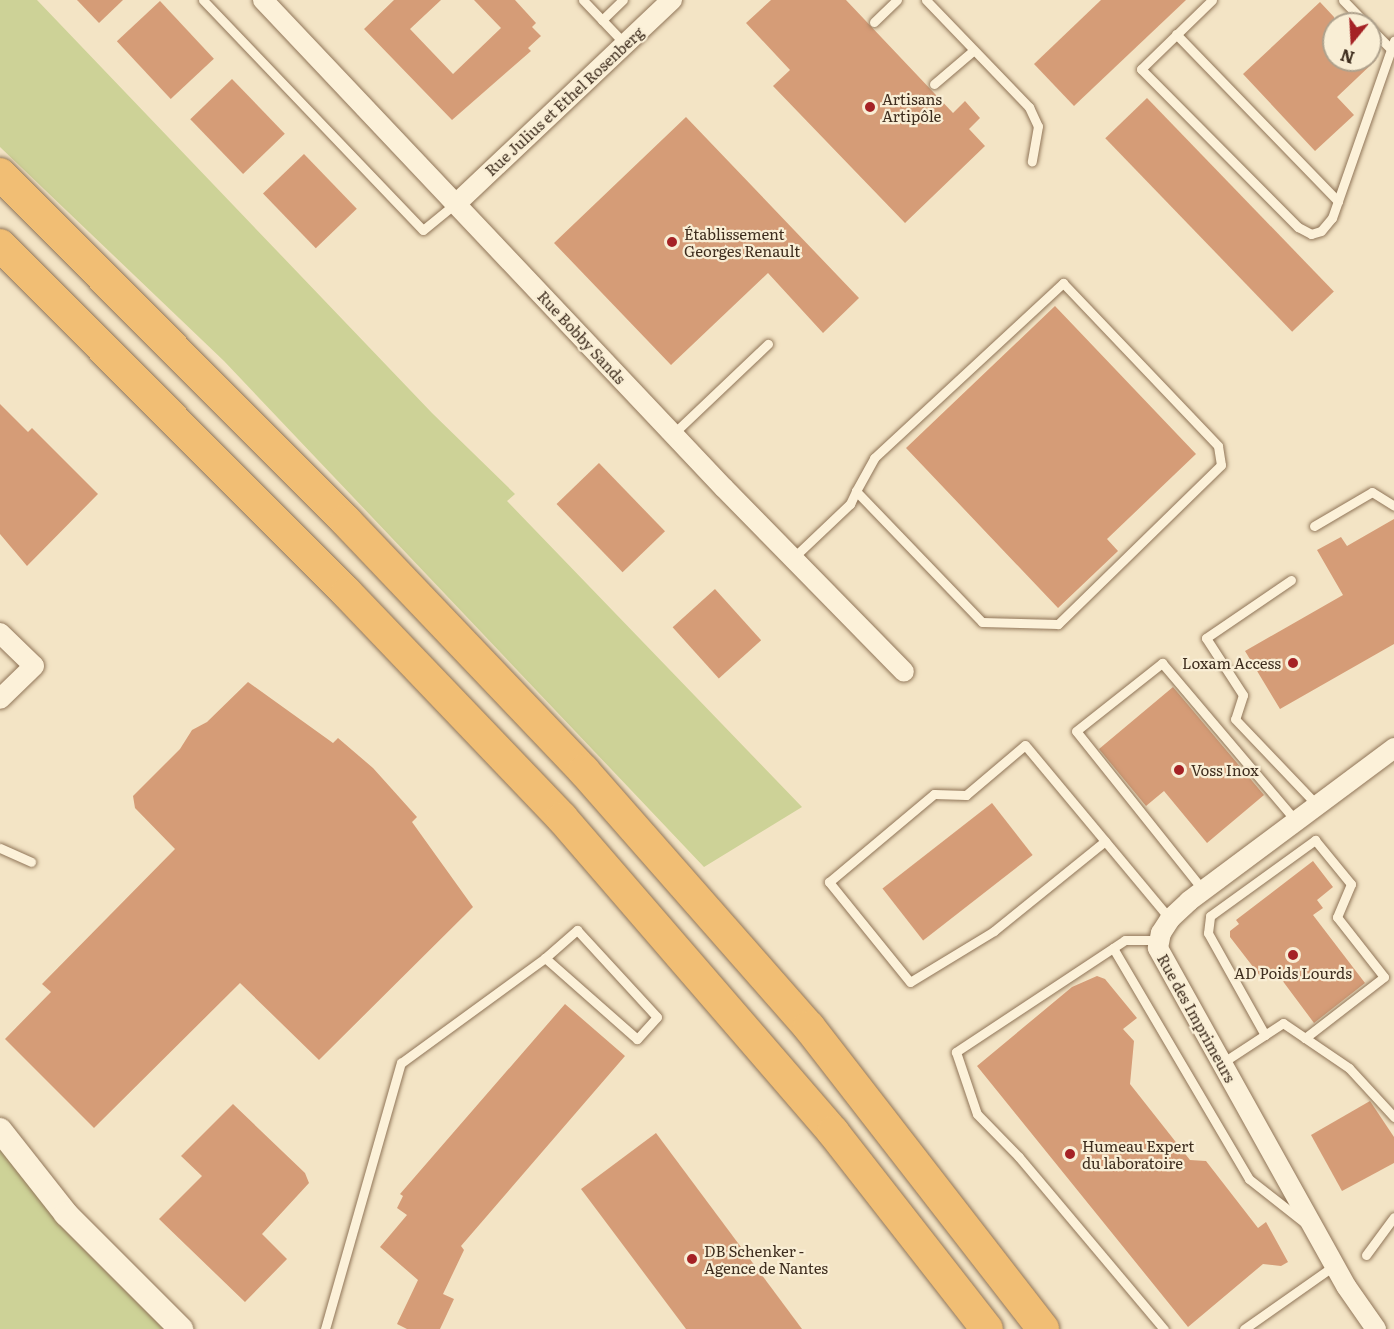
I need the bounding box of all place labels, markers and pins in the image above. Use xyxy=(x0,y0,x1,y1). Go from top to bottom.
place label: Artisans Artipôle xyxy=(882,89,942,124)
marker: Artisans Artipôle xyxy=(863,100,877,114)
place label: Établissement Georges Renault xyxy=(684,224,800,259)
marker: Établissement Georges Renault xyxy=(665,235,679,249)
place label: Loxam Access xyxy=(1182,654,1281,672)
marker: Loxam Access xyxy=(1286,656,1300,670)
place label: Voss Inox xyxy=(1191,761,1259,779)
marker: Voss Inox xyxy=(1172,763,1186,777)
marker: AD Poids Lourds xyxy=(1286,948,1300,962)
place label: AD Poids Lourds xyxy=(1234,964,1352,982)
place label: Humeau Expert du laboratoire xyxy=(1082,1136,1194,1171)
marker: Humeau Expert du laboratoire xyxy=(1063,1147,1077,1161)
place label: DB Schenker - Agence de Nantes xyxy=(704,1241,828,1276)
marker: DB Schenker - Agence de Nantes xyxy=(685,1252,699,1266)

